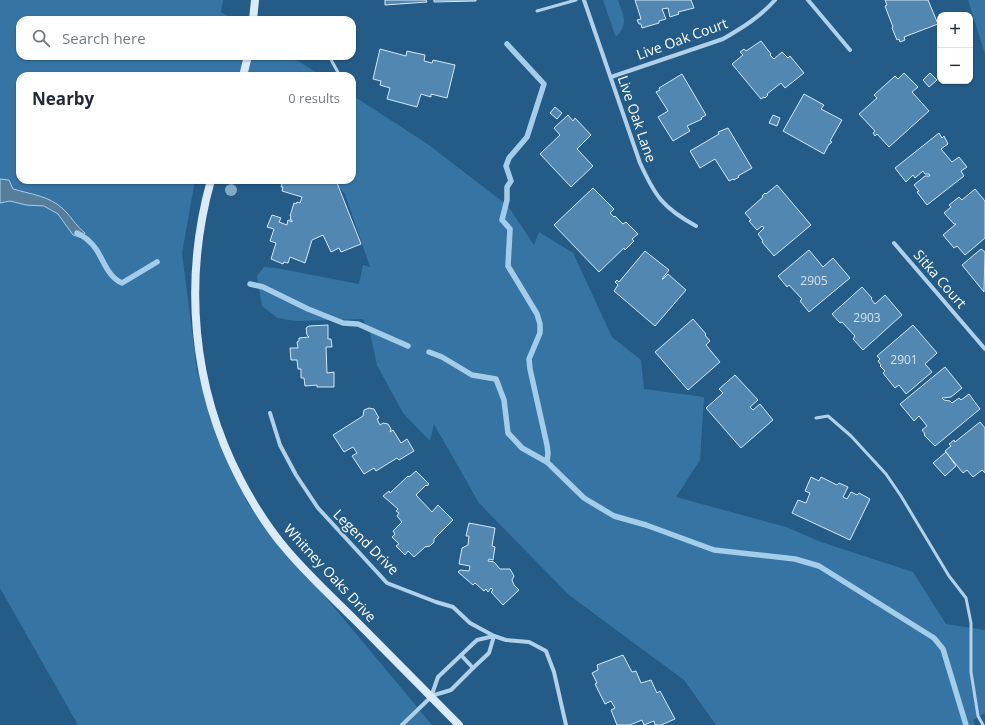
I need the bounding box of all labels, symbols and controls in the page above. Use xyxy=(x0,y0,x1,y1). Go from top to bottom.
map controls xyxy=(937,12,973,84)
button: + xyxy=(937,12,973,48)
street label: Live Oak Court xyxy=(634,13,730,64)
search box xyxy=(16,16,356,60)
icon: search xyxy=(30,27,52,49)
text: Search here xyxy=(62,28,146,48)
button: − xyxy=(937,48,973,84)
street label: Live Oak Lane xyxy=(614,73,661,165)
text: Nearby xyxy=(32,87,94,110)
text: 0 results xyxy=(288,89,340,107)
street label: Sitka Court xyxy=(910,245,971,312)
house number: 2905 xyxy=(800,272,828,289)
house number: 2903 xyxy=(853,309,881,326)
house number: 2901 xyxy=(890,351,918,368)
street label: Legend Drive xyxy=(329,505,403,579)
street label: Whitney Oaks Drive xyxy=(280,519,381,626)

